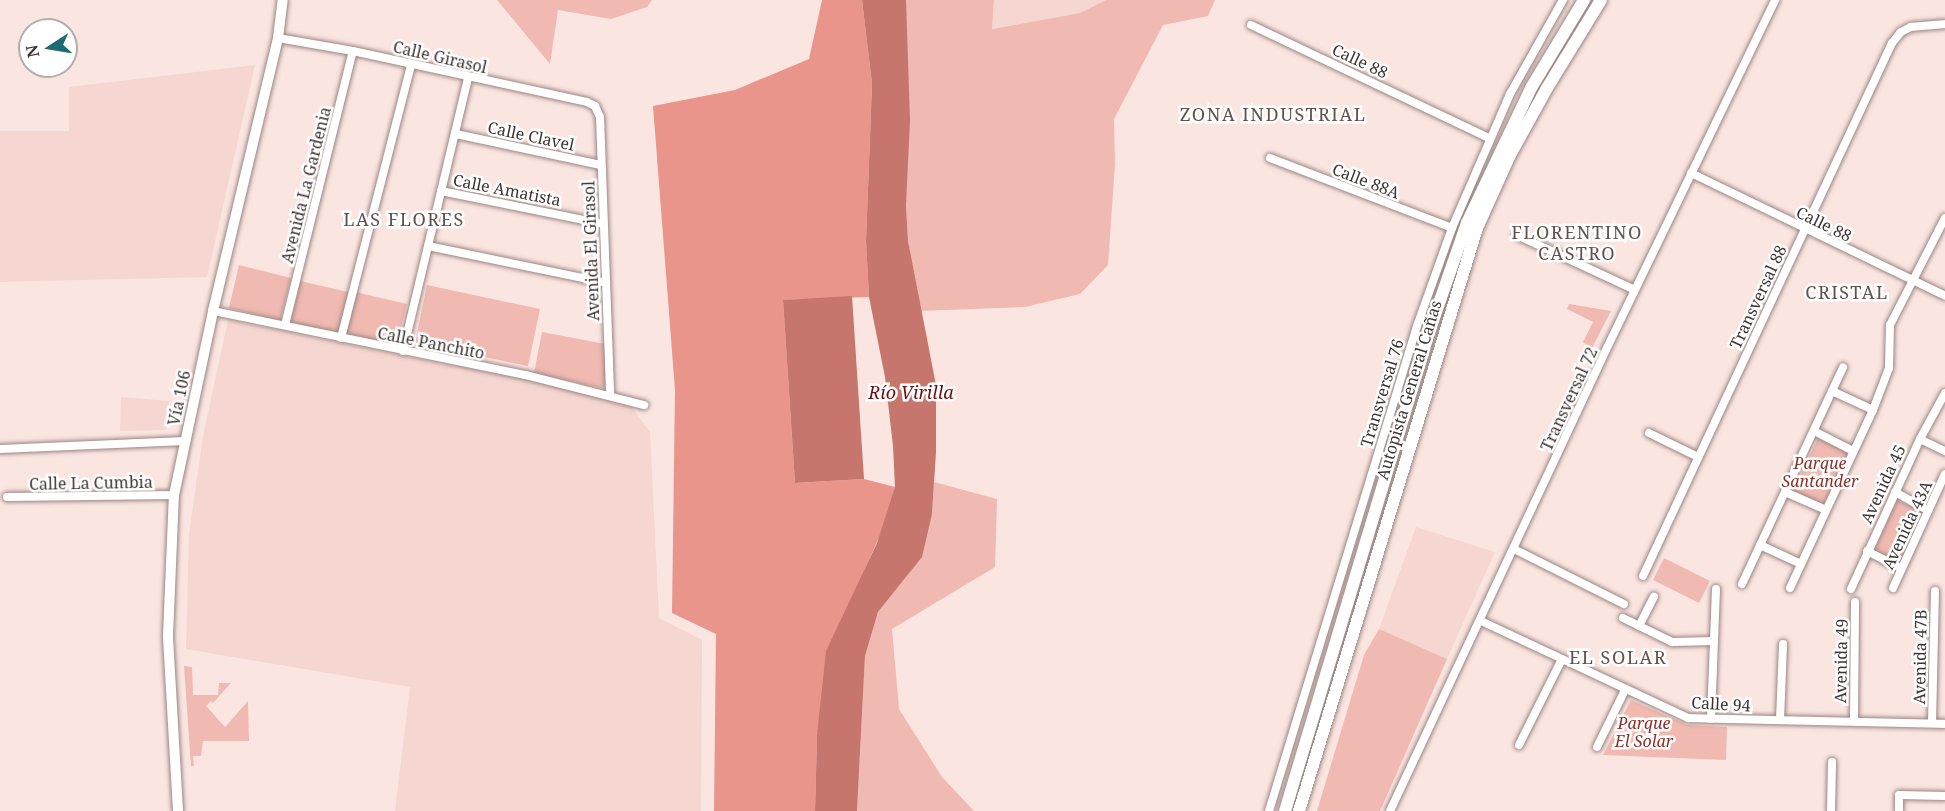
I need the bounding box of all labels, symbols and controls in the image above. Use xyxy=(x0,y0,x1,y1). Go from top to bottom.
north arrow xyxy=(18,18,78,78)
street label: Calle Girasol xyxy=(391,37,489,77)
street label: Calle 88 xyxy=(1329,40,1391,82)
text: N xyxy=(20,43,44,60)
district label: ZONA INDUSTRIAL xyxy=(1180,103,1366,125)
street label: Avenida La Gardenia xyxy=(277,105,335,265)
street label: Calle Clavel xyxy=(486,117,576,155)
street label: Calle 88A xyxy=(1330,159,1402,203)
street label: Calle Amatista xyxy=(451,170,563,210)
street label: Avenida El Girasol xyxy=(579,181,603,321)
street label: Calle 88 xyxy=(1793,202,1855,246)
district label: LAS FLORES xyxy=(343,208,465,230)
district label: FLORENTINO CASTRO xyxy=(1511,222,1643,264)
street label: Transversal 88 xyxy=(1726,242,1790,352)
district label: CRISTAL xyxy=(1805,281,1889,303)
street label: Autopista General Cañas xyxy=(1373,298,1445,482)
street label: Calle Panchito xyxy=(376,323,486,363)
street label: Transversal 76 xyxy=(1356,337,1408,449)
street label: Transversal 72 xyxy=(1537,344,1601,454)
street label: Vía 106 xyxy=(164,369,194,427)
water label: Río Virilla xyxy=(868,381,954,403)
street label: Avenida 45 xyxy=(1856,442,1910,526)
park label: Parque Santander xyxy=(1782,453,1858,491)
street label: Calle La Cumbia xyxy=(29,472,153,494)
street label: Avenida 43A xyxy=(1878,478,1936,572)
street label: Avenida 47B xyxy=(1910,609,1930,705)
street label: Avenida 49 xyxy=(1831,619,1851,703)
district label: EL SOLAR xyxy=(1569,646,1667,668)
street label: Calle 94 xyxy=(1691,693,1751,715)
park label: Parque El Solar xyxy=(1615,713,1673,751)

